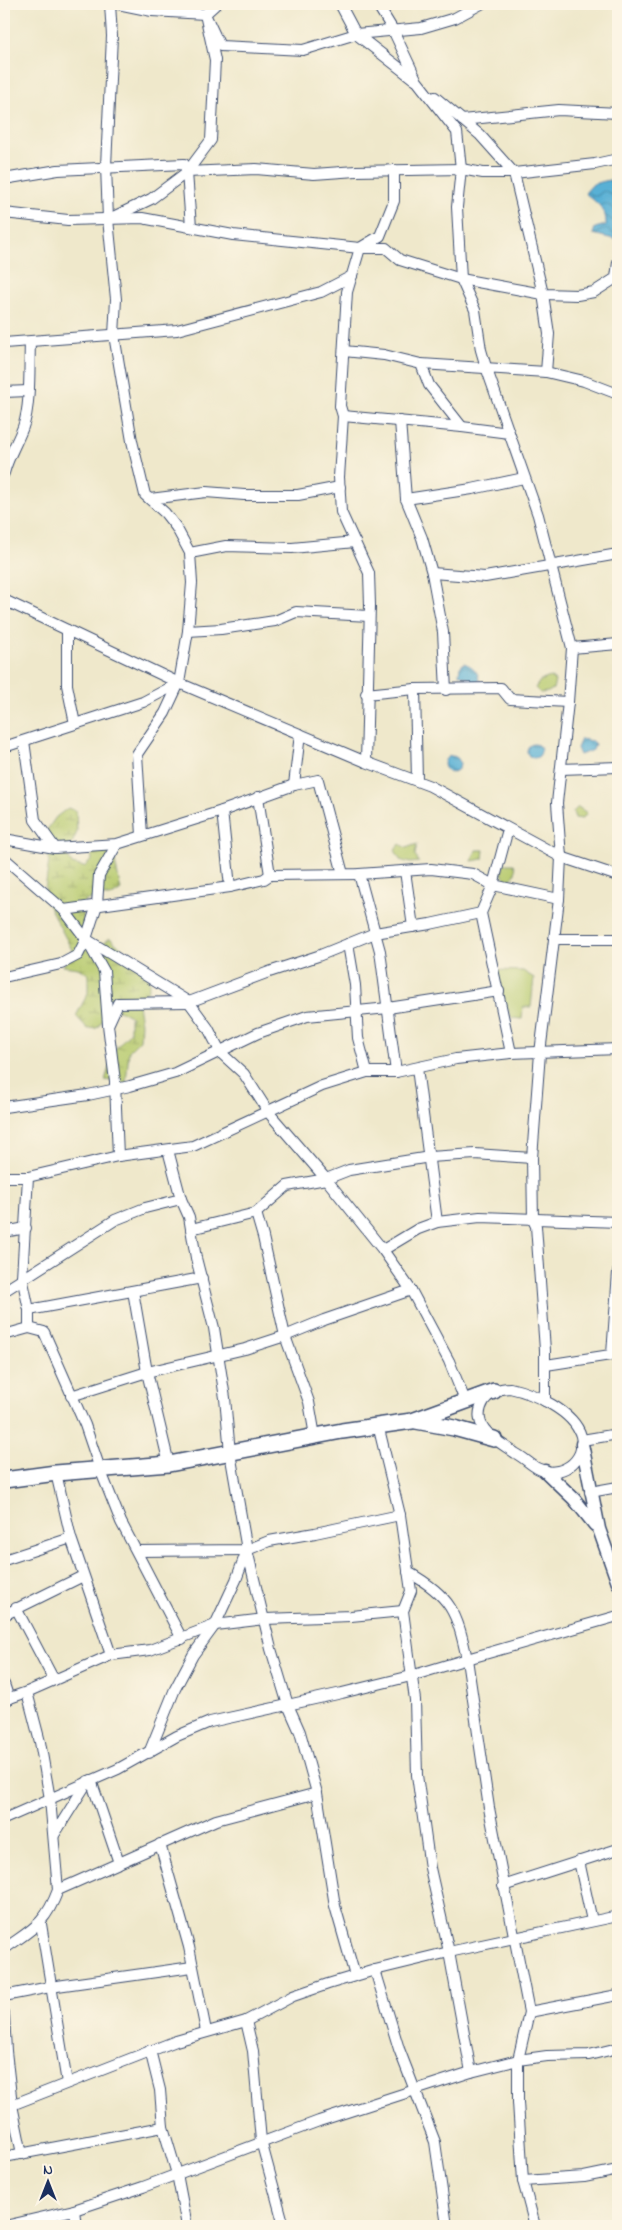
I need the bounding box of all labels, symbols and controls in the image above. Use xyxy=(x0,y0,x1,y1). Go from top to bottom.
north arrow xyxy=(22,2158,72,2208)
text: N xyxy=(43,2160,53,2181)

